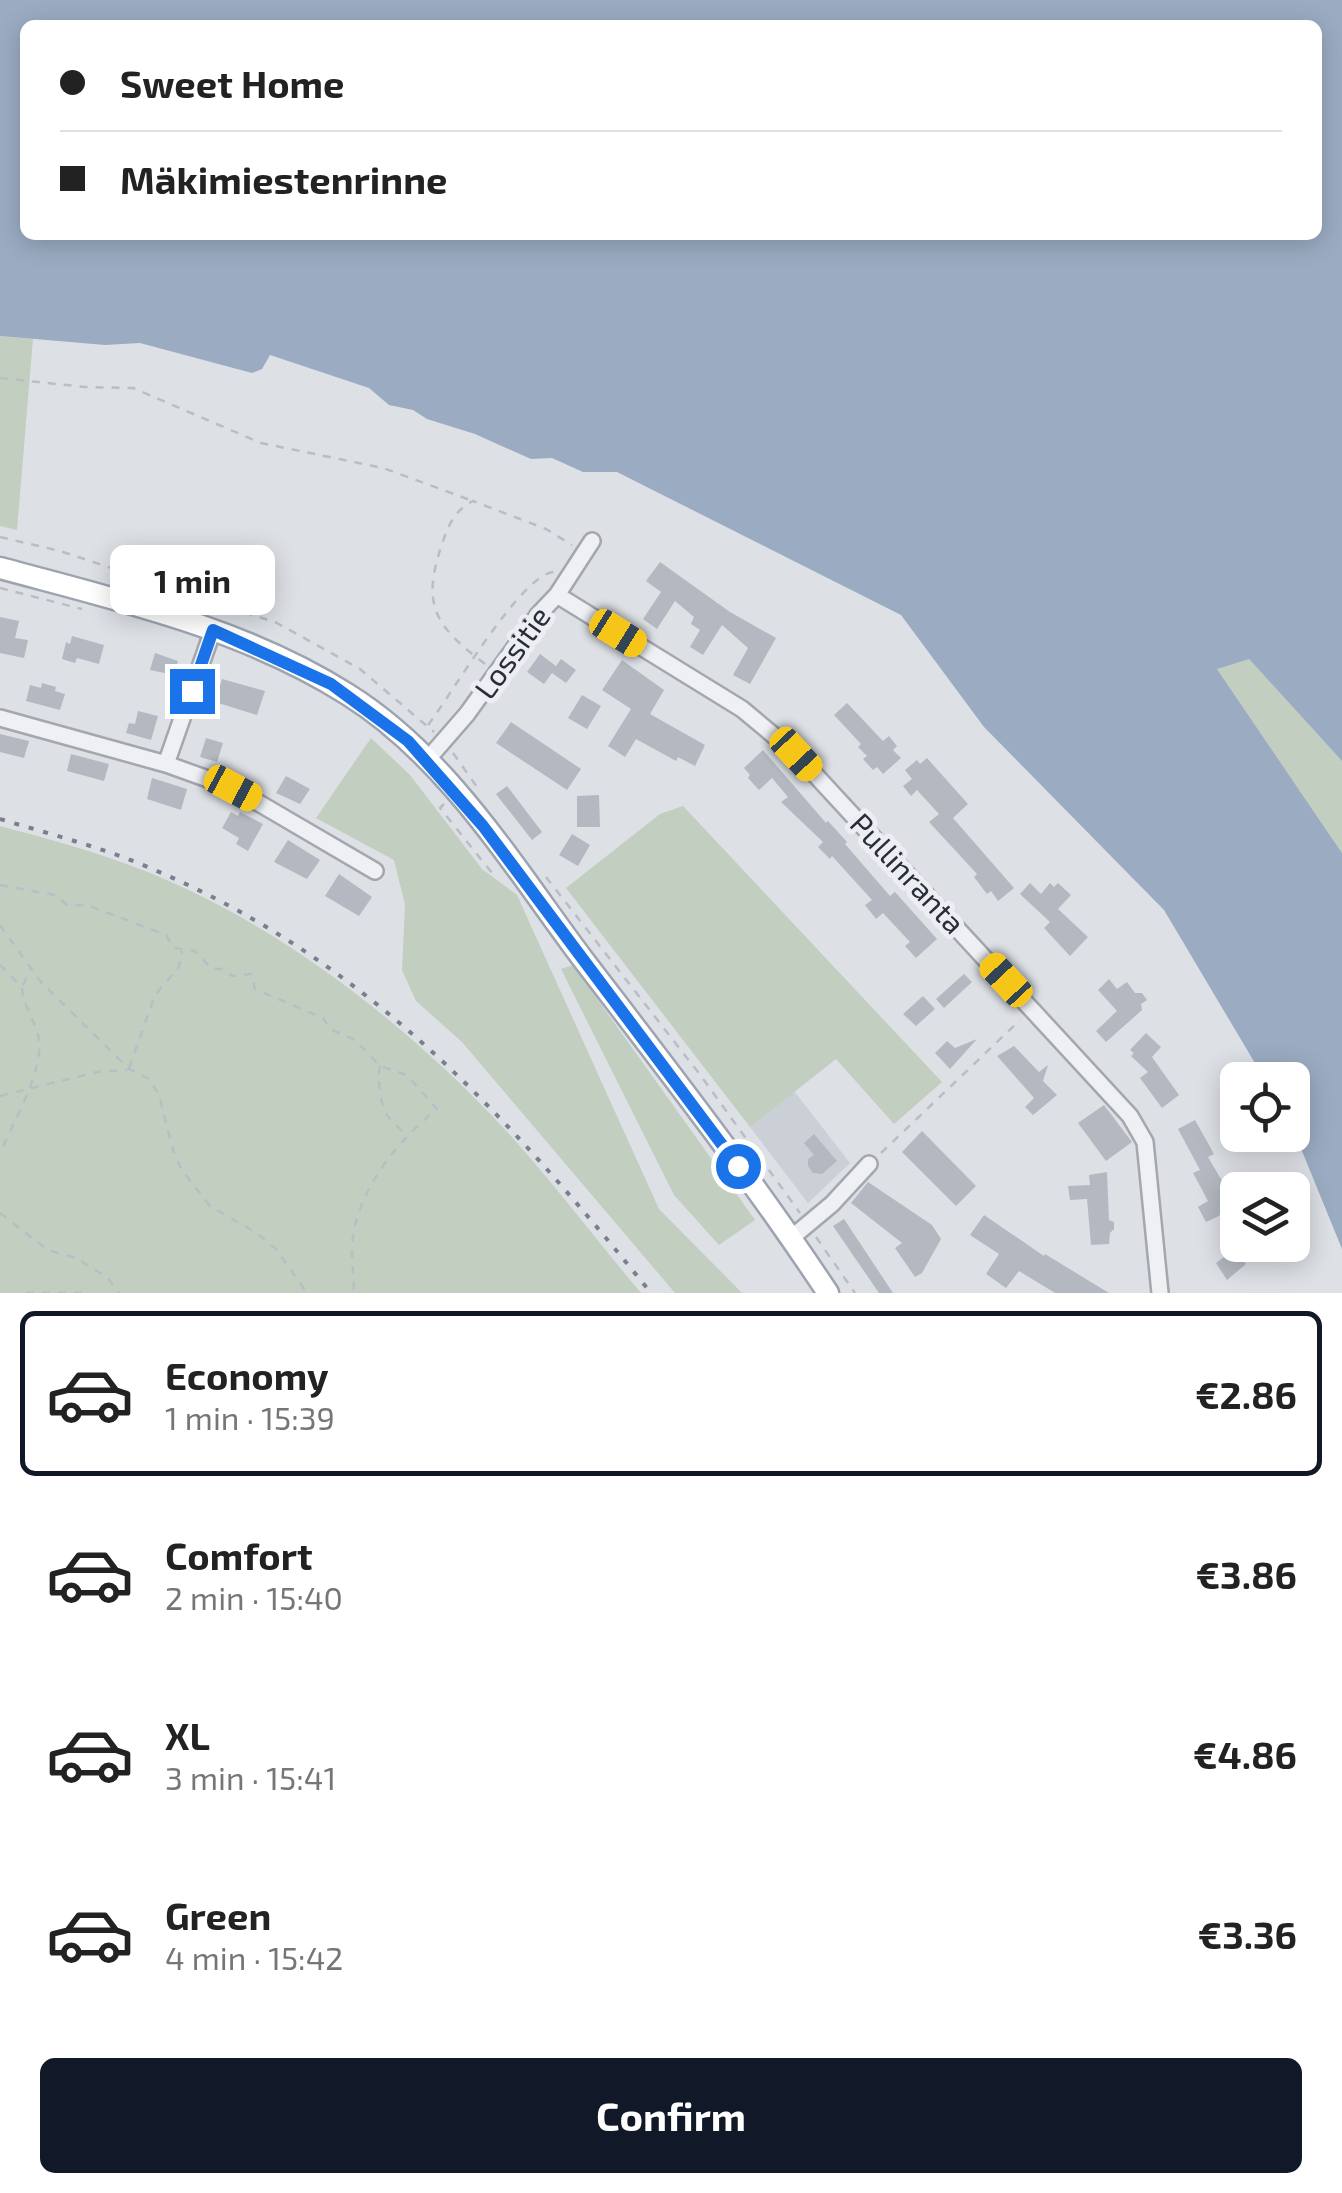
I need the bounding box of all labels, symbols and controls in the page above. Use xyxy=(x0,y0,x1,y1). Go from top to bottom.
text: Sweet Home xyxy=(120,60,345,106)
text: Mäkimiestenrinne xyxy=(120,156,447,202)
callout: 1 min xyxy=(110,546,274,616)
text: 1 min xyxy=(154,561,231,599)
street label: Lossitie xyxy=(466,599,557,705)
car xyxy=(585,604,651,662)
route end xyxy=(170,669,215,714)
car xyxy=(765,722,827,786)
car xyxy=(199,761,267,815)
street label: Pullinranta xyxy=(844,805,973,940)
car xyxy=(975,948,1037,1012)
map controls xyxy=(1220,1062,1310,1262)
button: locate xyxy=(1220,1062,1310,1152)
route start xyxy=(716,1144,761,1189)
button: layers xyxy=(1220,1172,1310,1262)
icon: car xyxy=(45,1349,135,1439)
text: Economy xyxy=(165,1352,329,1398)
text: €2.86 xyxy=(1195,1371,1297,1417)
text: 1 min · 15:39 xyxy=(165,1398,335,1436)
icon: car xyxy=(45,1529,135,1619)
text: Comfort xyxy=(165,1532,313,1578)
text: €3.86 xyxy=(1196,1551,1297,1597)
text: 2 min · 15:40 xyxy=(165,1578,343,1616)
icon: car xyxy=(45,1709,135,1799)
text: XL xyxy=(165,1712,210,1758)
text: €4.86 xyxy=(1193,1731,1297,1777)
text: 3 min · 15:41 xyxy=(165,1758,336,1796)
icon: car xyxy=(45,1889,135,1979)
text: Green xyxy=(165,1892,271,1938)
text: €3.36 xyxy=(1198,1911,1297,1957)
text: 4 min · 15:42 xyxy=(165,1938,343,1976)
button: Confirm xyxy=(40,2058,1302,2173)

